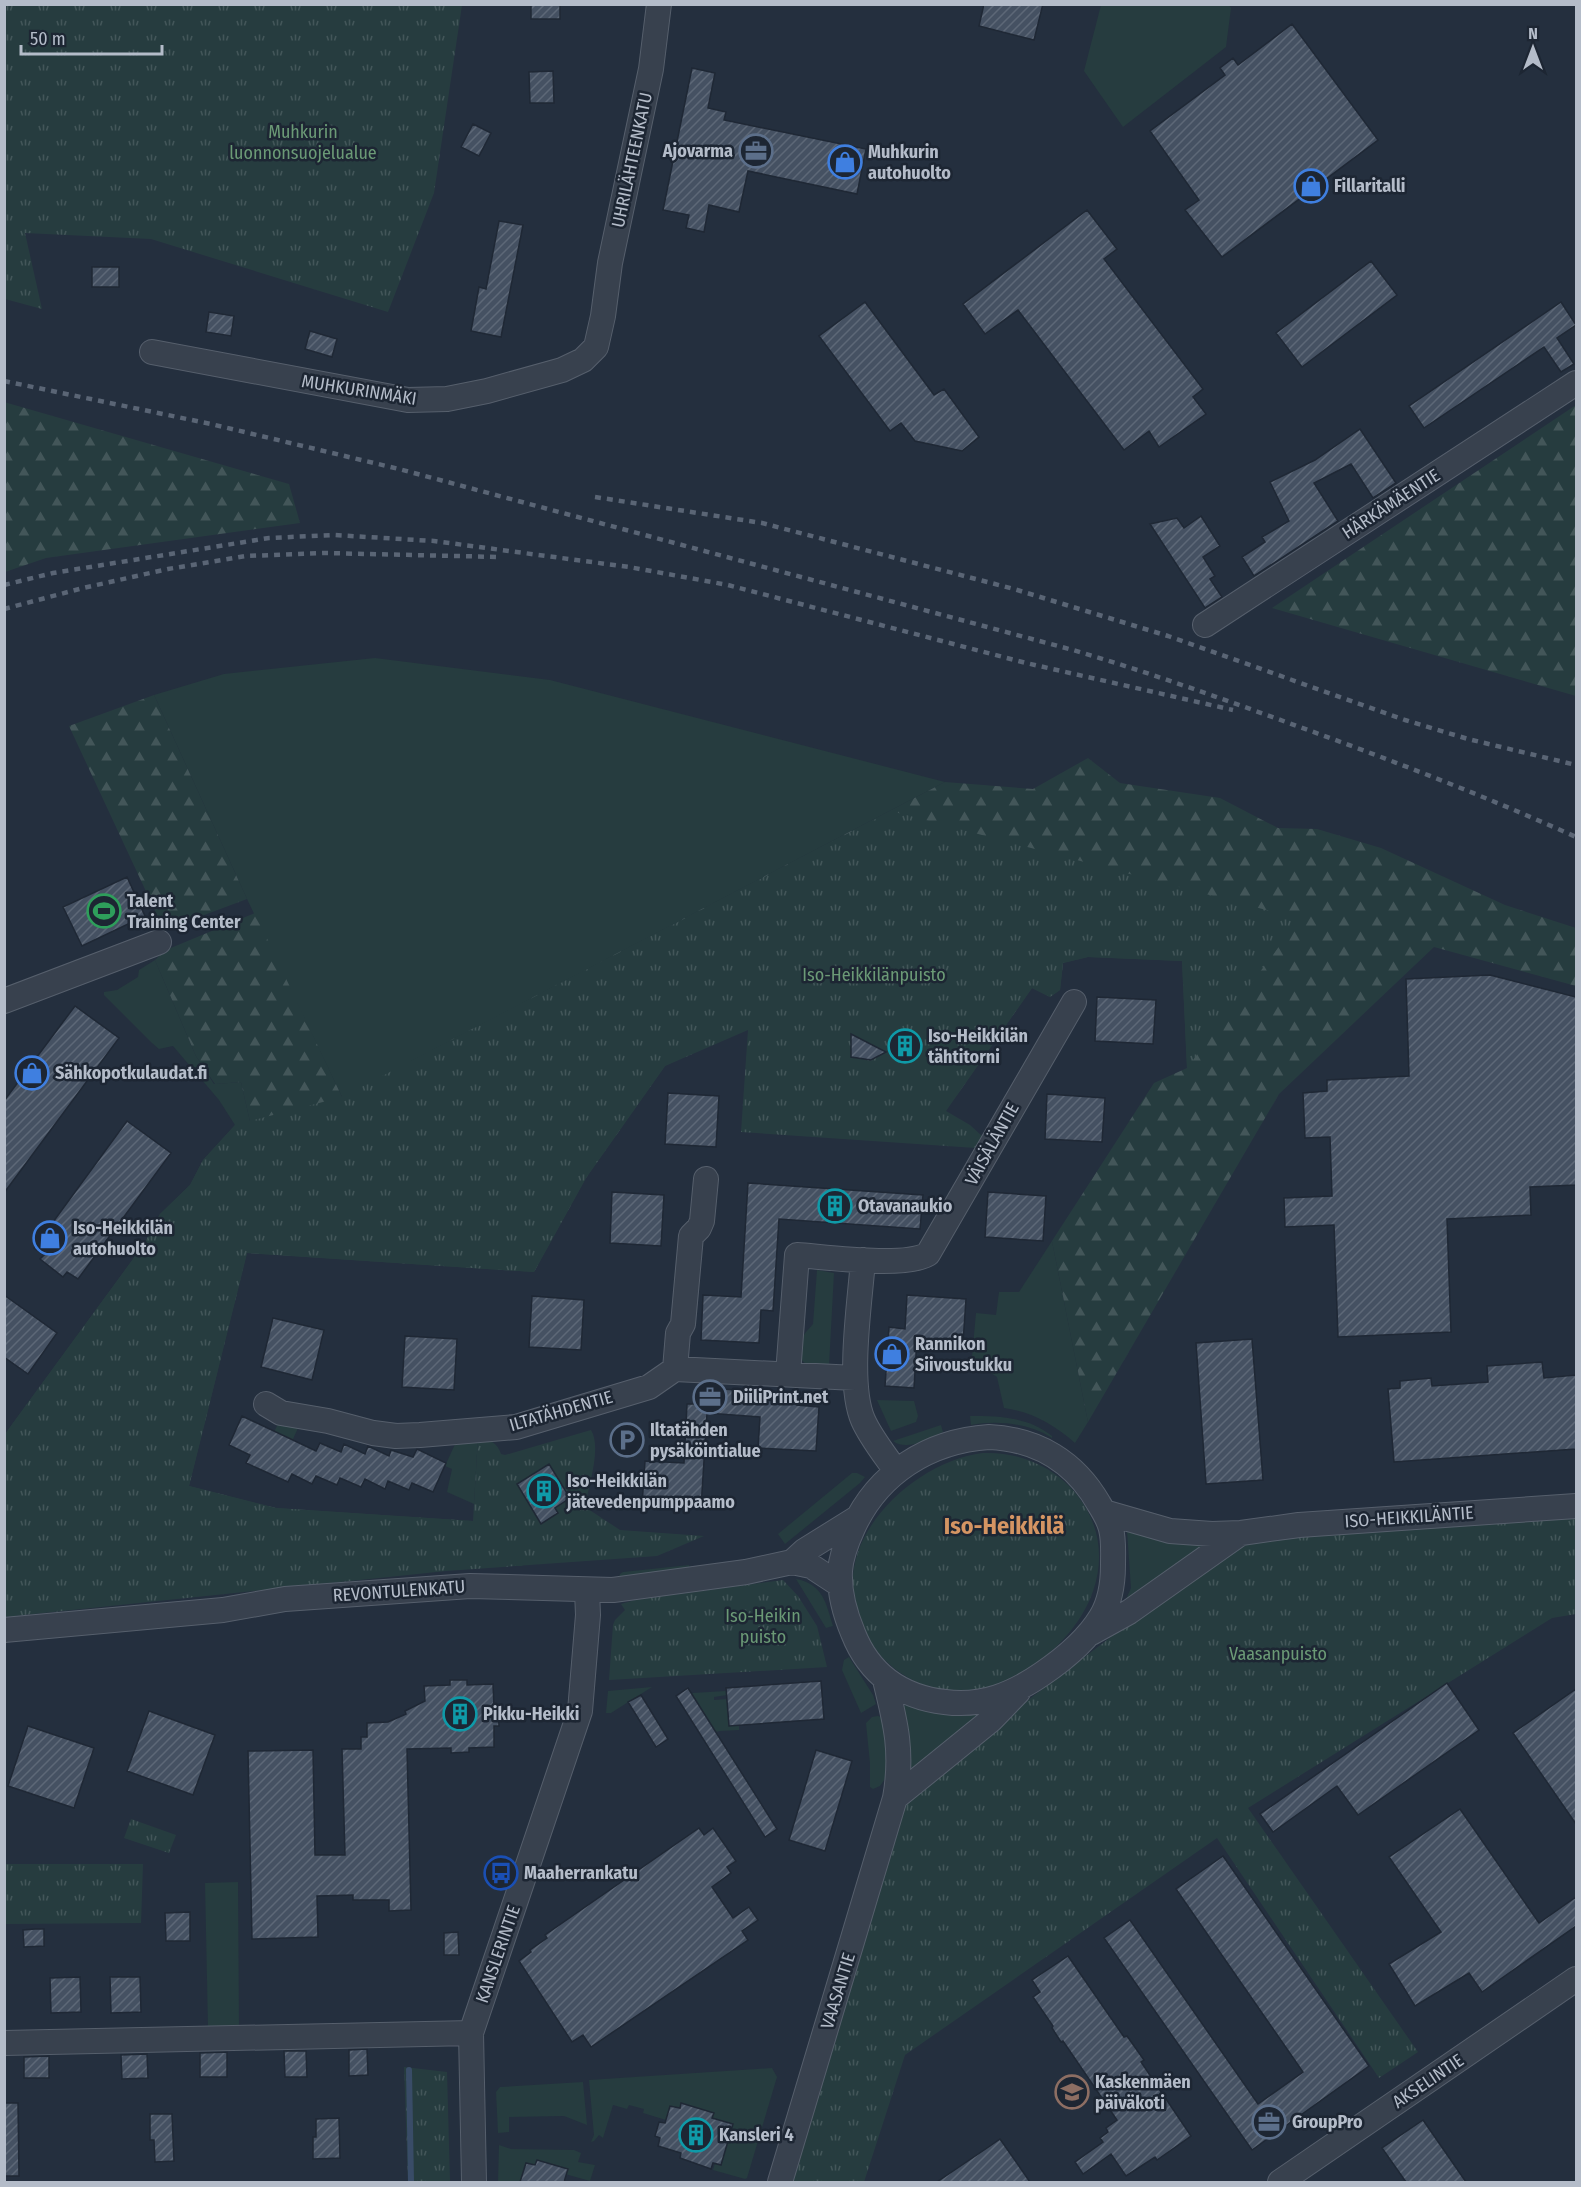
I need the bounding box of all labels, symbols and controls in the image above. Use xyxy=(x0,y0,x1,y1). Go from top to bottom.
scale bar xyxy=(21,18,162,56)
north arrow xyxy=(1503,18,1563,78)
text: N xyxy=(1528,24,1538,43)
text: 50 m xyxy=(30,28,66,50)
street label: UHRILÄHTEENKATU xyxy=(607,90,657,230)
park label: Muhkurin luonnonsuojelualue xyxy=(229,121,377,164)
office icon: Ajovarma xyxy=(738,133,774,169)
place label: Ajovarma xyxy=(662,140,733,162)
place label: Muhkurin autohuolto xyxy=(868,141,951,184)
shop icon: Muhkurin autohuolto xyxy=(827,144,863,180)
shop icon: Fillaritalli xyxy=(1293,168,1329,204)
place label: Fillaritalli xyxy=(1334,175,1406,197)
street label: MUHKURINMÄKI xyxy=(300,370,418,410)
street label: HÄRKÄMÄENTIE xyxy=(1338,464,1444,544)
place label: Talent Training Center xyxy=(127,890,241,933)
sports icon: Talent Training Center xyxy=(86,893,122,929)
park label: Iso-Heikkilänpuisto xyxy=(802,964,946,986)
place label: Iso-Heikkilän tähtitorni xyxy=(928,1025,1028,1068)
building icon: Iso-Heikkilän tähtitorni xyxy=(887,1028,923,1064)
shop icon: Sähkopotkulaudat.fi xyxy=(14,1055,50,1091)
place label: Sähkopotkulaudat.fi xyxy=(55,1062,207,1084)
street label: VÄISÄLÄNTIE xyxy=(960,1099,1024,1189)
building icon: Otavanaukio xyxy=(817,1188,853,1224)
place label: Otavanaukio xyxy=(858,1195,953,1217)
place label: Iso-Heikkilän autohuolto xyxy=(73,1217,173,1260)
shop icon: Iso-Heikkilän autohuolto xyxy=(32,1220,68,1256)
place label: Rannikon Siivoustukku xyxy=(915,1333,1012,1376)
shop icon: Rannikon Siivoustukku xyxy=(874,1336,910,1372)
office icon: DiiliPrint.net xyxy=(692,1379,728,1415)
street label: ILTATÄHDENTIE xyxy=(507,1386,615,1436)
place label: DiiliPrint.net xyxy=(733,1386,829,1408)
place label: Iltatähden pysäköintialue xyxy=(650,1419,761,1462)
parking icon: Iltatähden pysäköintialue xyxy=(609,1422,645,1458)
place label: Iso-Heikkilän jätevedenpumppaamo xyxy=(566,1470,735,1513)
building icon: Iso-Heikkilän jätevedenpumppaamo xyxy=(526,1473,562,1509)
street label: ISO-HEIKKILÄNTIE xyxy=(1344,1502,1474,1532)
district label: Iso-Heikkilä xyxy=(944,1512,1064,1540)
street label: REVONTULENKATU xyxy=(332,1575,466,1607)
park label: Iso-Heikin puisto xyxy=(725,1605,801,1648)
park label: Vaasanpuisto xyxy=(1229,1643,1327,1665)
building icon: Pikku-Heikki xyxy=(442,1696,478,1732)
place label: Pikku-Heikki xyxy=(483,1703,579,1725)
bus stop icon: Maaherrankatu xyxy=(483,1855,519,1891)
place label: Maaherrankatu xyxy=(524,1862,638,1884)
street label: KANSLERINTIE xyxy=(471,1902,525,2006)
street label: VAASANTIE xyxy=(816,1950,860,2032)
street label: AKSELINTIE xyxy=(1388,2049,1468,2113)
place label: Kaskenmäen päiväkoti xyxy=(1095,2071,1191,2114)
school or university icon: Kaskenmäen päiväkoti xyxy=(1054,2074,1090,2110)
office icon: GroupPro xyxy=(1251,2104,1287,2140)
place label: GroupPro xyxy=(1292,2111,1363,2133)
building icon: Kansleri 4 xyxy=(678,2117,714,2153)
place label: Kansleri 4 xyxy=(719,2124,794,2146)

